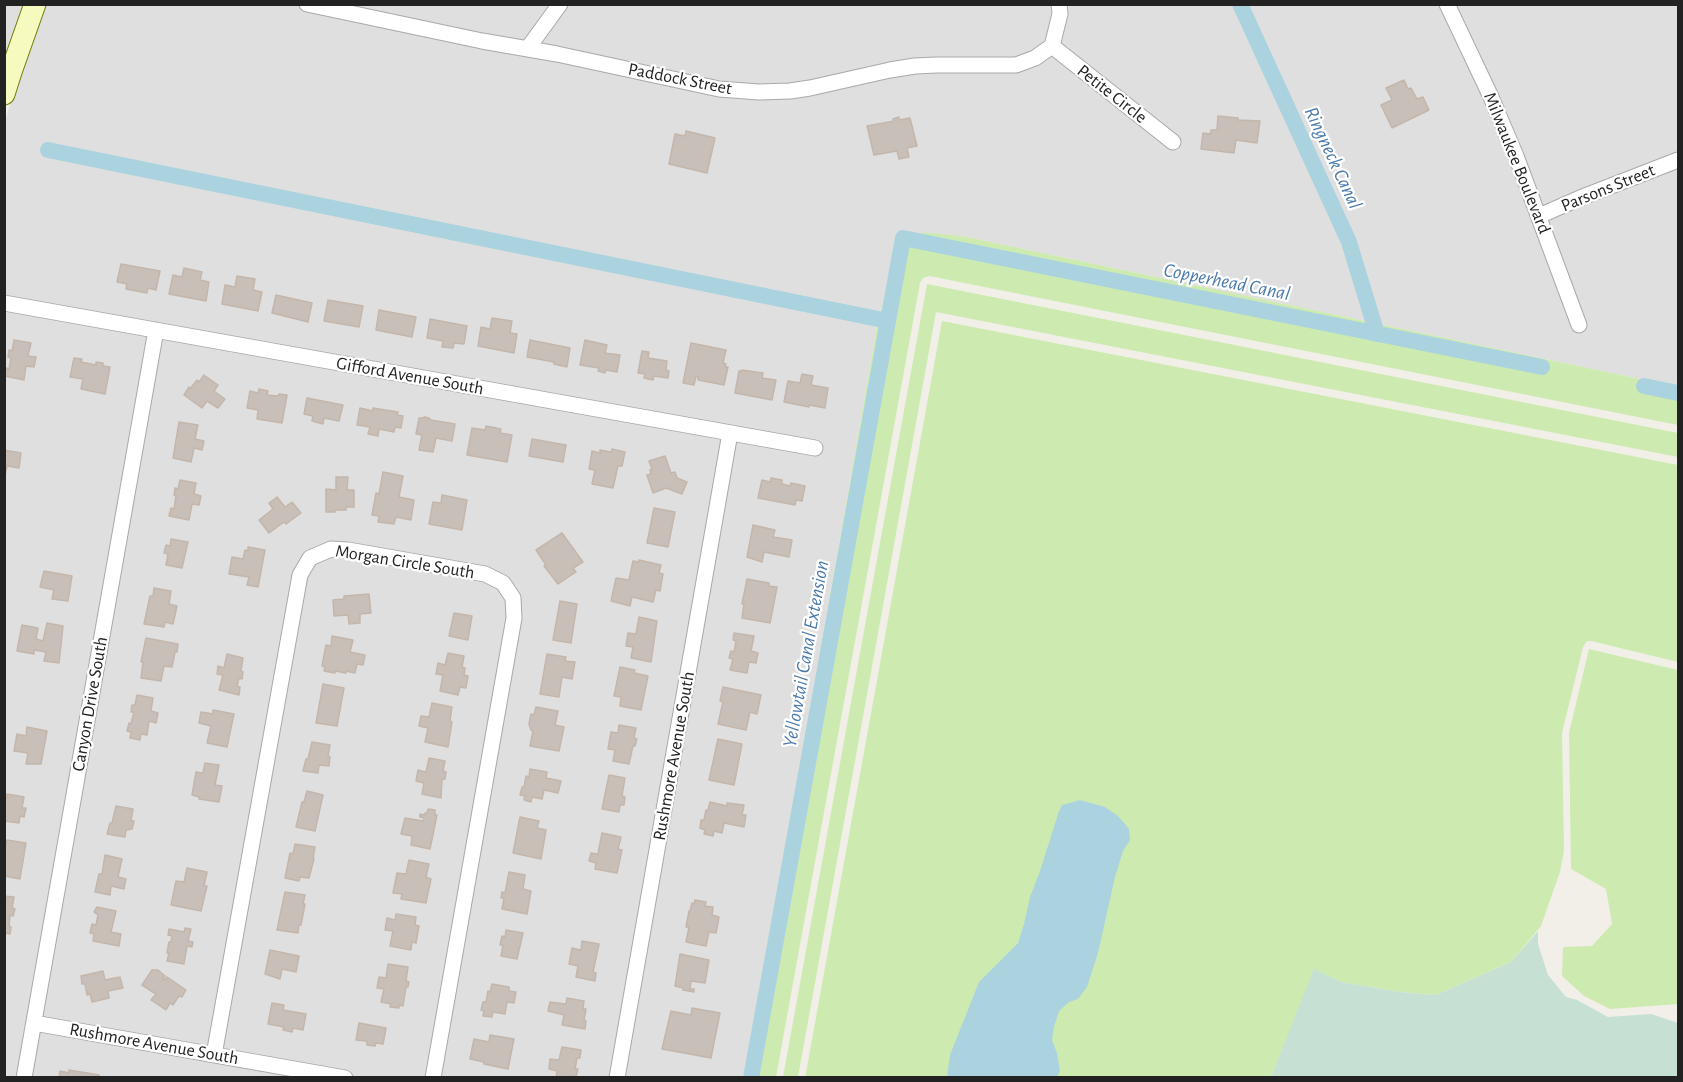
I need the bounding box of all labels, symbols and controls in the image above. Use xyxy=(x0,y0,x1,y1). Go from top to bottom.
street label: Paddock Street xyxy=(626,58,734,100)
street label: Petite Circle xyxy=(1073,60,1151,128)
street label: Milwaukee Boulevard xyxy=(1479,89,1555,237)
water label: Ringneck Canal xyxy=(1299,103,1367,213)
street label: Parsons Street xyxy=(1558,159,1658,217)
water label: Copperhead Canal xyxy=(1162,258,1292,306)
street label: Gifford Avenue South xyxy=(335,352,485,400)
street label: Morgan Circle South xyxy=(334,540,476,584)
water label: Yellowtail Canal Extension xyxy=(778,559,834,749)
street label: Canyon Drive South xyxy=(68,635,112,773)
street label: Rushmore Avenue South xyxy=(648,670,700,842)
street label: Rushmore Avenue South xyxy=(68,1018,240,1070)

